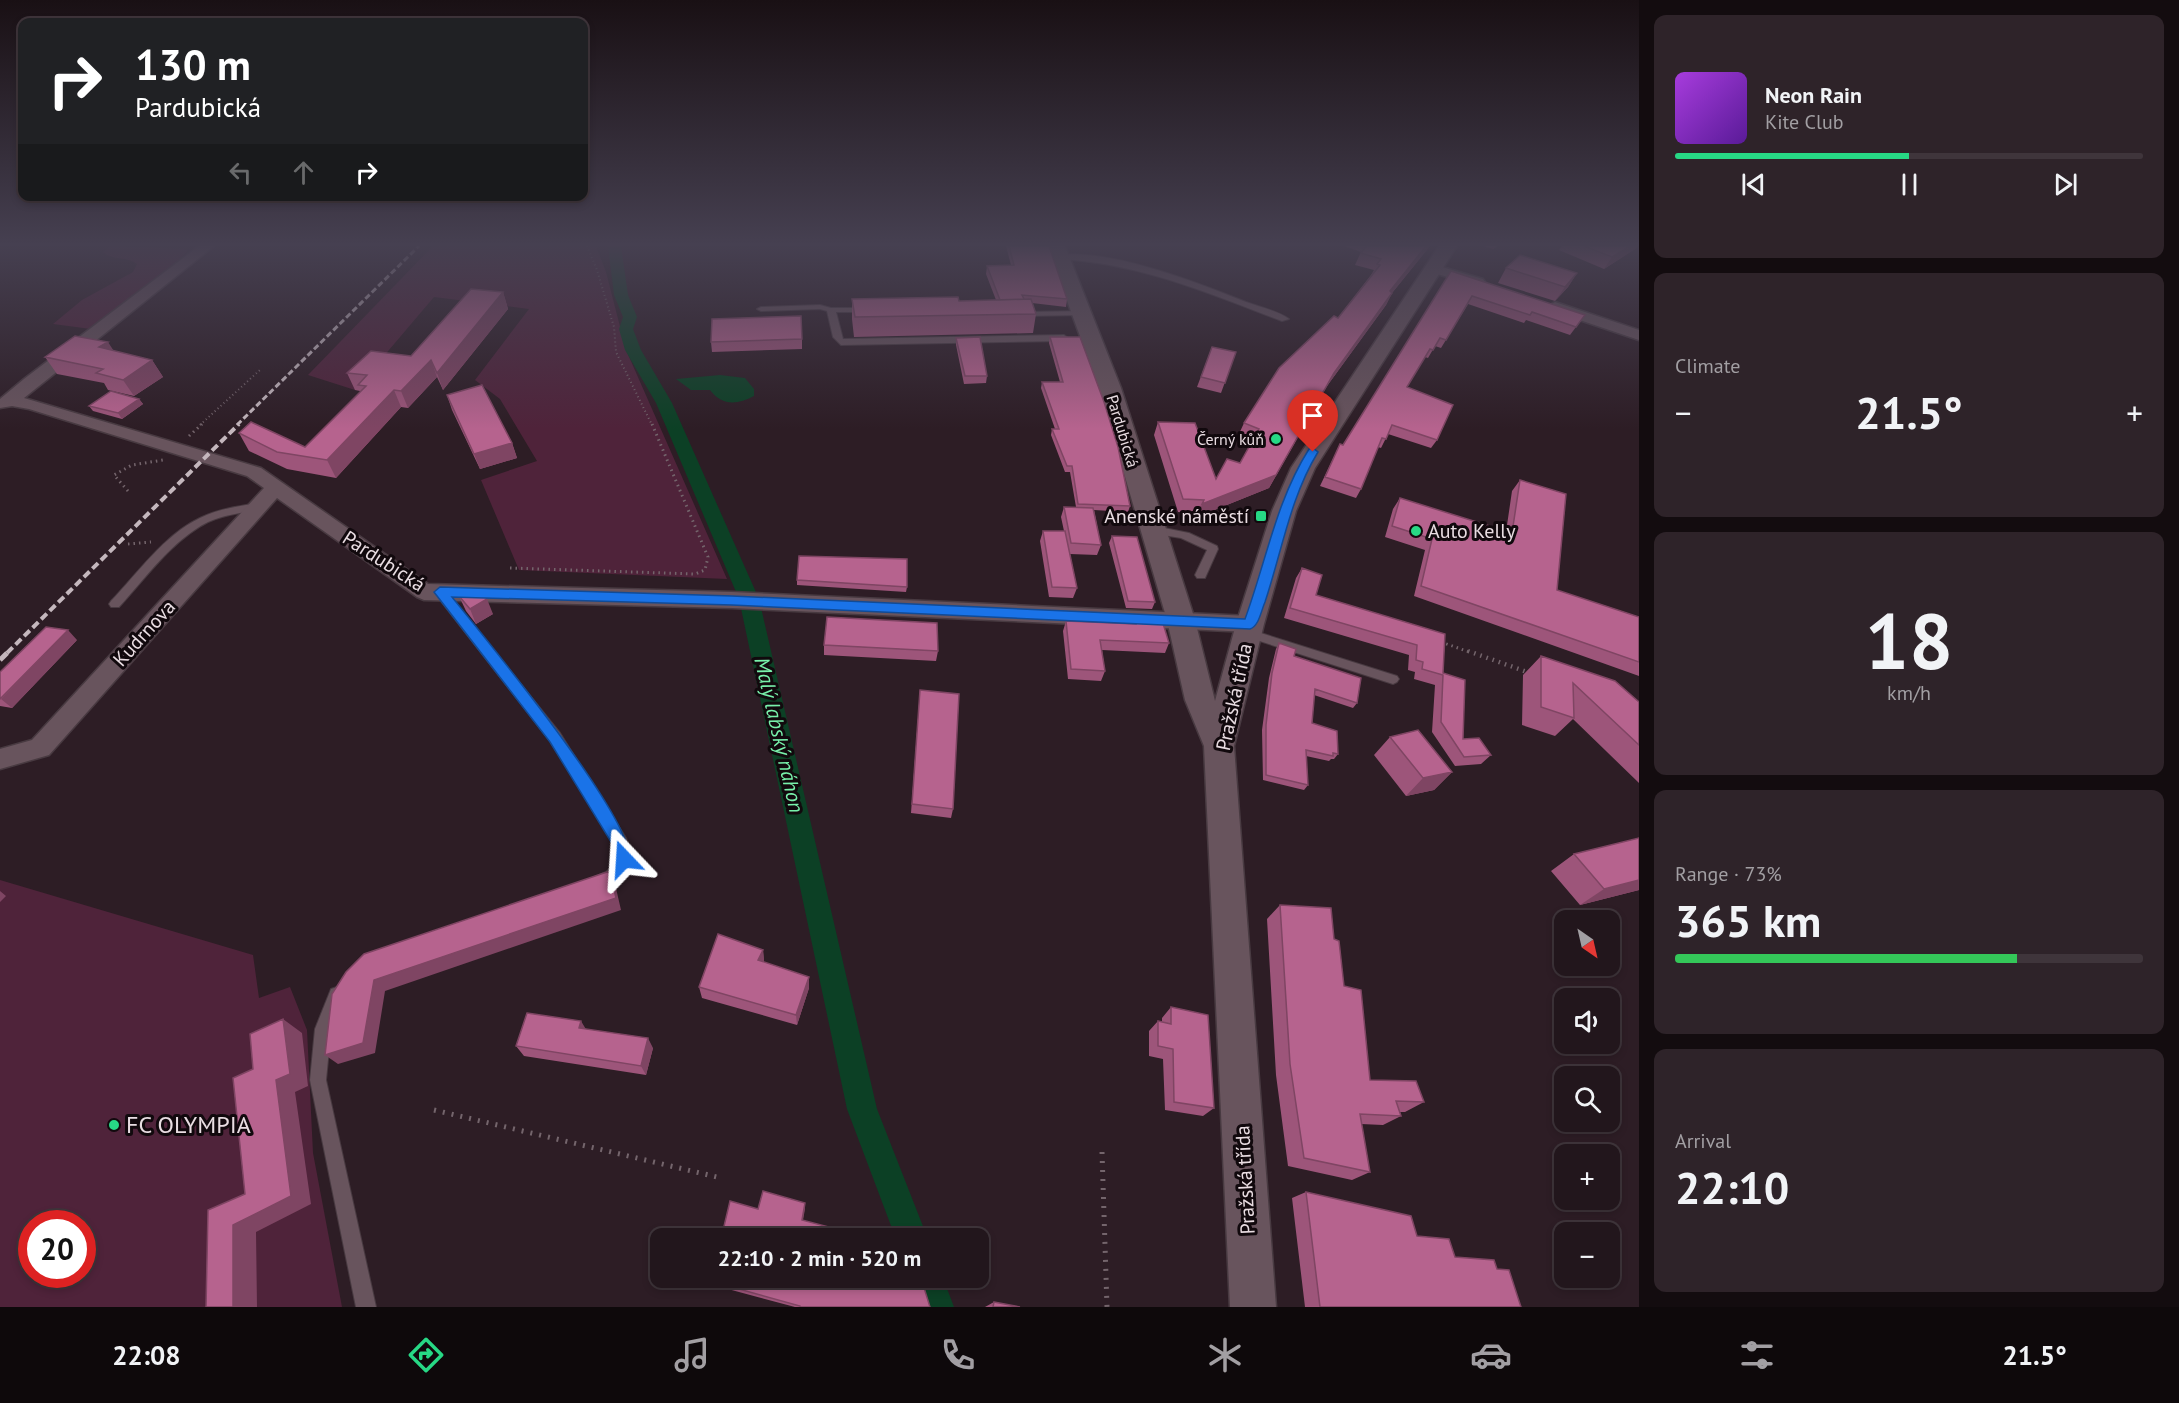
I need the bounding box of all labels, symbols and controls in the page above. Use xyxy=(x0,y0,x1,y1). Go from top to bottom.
text: 130 m xyxy=(135,37,251,92)
icon: right xyxy=(36,42,114,120)
text: Neon Rain xyxy=(1765,81,1862,109)
text: Pardubická xyxy=(135,90,261,124)
text: Kite Club xyxy=(1765,109,1843,135)
icon: left xyxy=(224,156,257,189)
icon: ahead xyxy=(287,156,320,189)
icon: right xyxy=(350,156,383,189)
icon: previous xyxy=(1737,168,1770,201)
icon: pause xyxy=(1893,168,1926,201)
icon: next xyxy=(2049,168,2082,201)
text: Climate xyxy=(1675,353,1741,379)
text: 21.5° xyxy=(1855,383,1963,441)
pin xyxy=(1287,390,1338,452)
text: − xyxy=(1675,391,1692,434)
text: + xyxy=(2126,391,2143,434)
street label: Pardubická xyxy=(1103,392,1143,470)
icon: arrive xyxy=(1296,399,1329,432)
place label: Černý kůň xyxy=(1197,429,1264,449)
marker: Černý kůň xyxy=(1269,432,1283,446)
place label: Anenské náměstí xyxy=(1104,503,1249,529)
marker: Anenské náměstí xyxy=(1254,509,1268,523)
place label: Auto Kelly xyxy=(1428,518,1516,544)
marker: Auto Kelly xyxy=(1409,524,1423,538)
street label: Pardubická xyxy=(338,525,430,597)
text: 18 xyxy=(1865,590,1953,691)
street label: Kudrnova xyxy=(107,594,181,672)
street label: Pražská třída xyxy=(1210,641,1258,753)
water label: Malý labský náhon xyxy=(748,655,810,815)
text: km/h xyxy=(1887,680,1931,706)
position arrow xyxy=(592,827,656,891)
text: Range · 73% xyxy=(1675,861,1782,887)
text: 365 km xyxy=(1675,891,1821,949)
north arrow xyxy=(1554,910,1620,976)
map controls xyxy=(1554,910,1620,1288)
button: sound xyxy=(1554,988,1620,1054)
button: search xyxy=(1554,1066,1620,1132)
place label: FC OLYMPIA xyxy=(126,1109,251,1140)
marker: FC OLYMPIA xyxy=(107,1118,121,1132)
street label: Pražská třída xyxy=(1229,1125,1261,1235)
text: Arrival xyxy=(1675,1128,1731,1154)
button: + xyxy=(1554,1144,1620,1210)
text: 22:10 xyxy=(1675,1158,1789,1216)
speed limit sign: 20 xyxy=(18,1210,96,1288)
button: − xyxy=(1554,1222,1620,1288)
text: 22:10 · 2 min · 520 m xyxy=(718,1244,921,1272)
icon: directions xyxy=(405,1334,447,1376)
icon: music xyxy=(671,1334,713,1376)
icon: phone xyxy=(937,1334,979,1376)
icon: climate xyxy=(1204,1334,1246,1376)
icon: car xyxy=(1470,1334,1512,1376)
icon: filters xyxy=(1736,1334,1778,1376)
text: 22:08 xyxy=(112,1338,181,1372)
text: 21.5° xyxy=(2002,1338,2067,1372)

